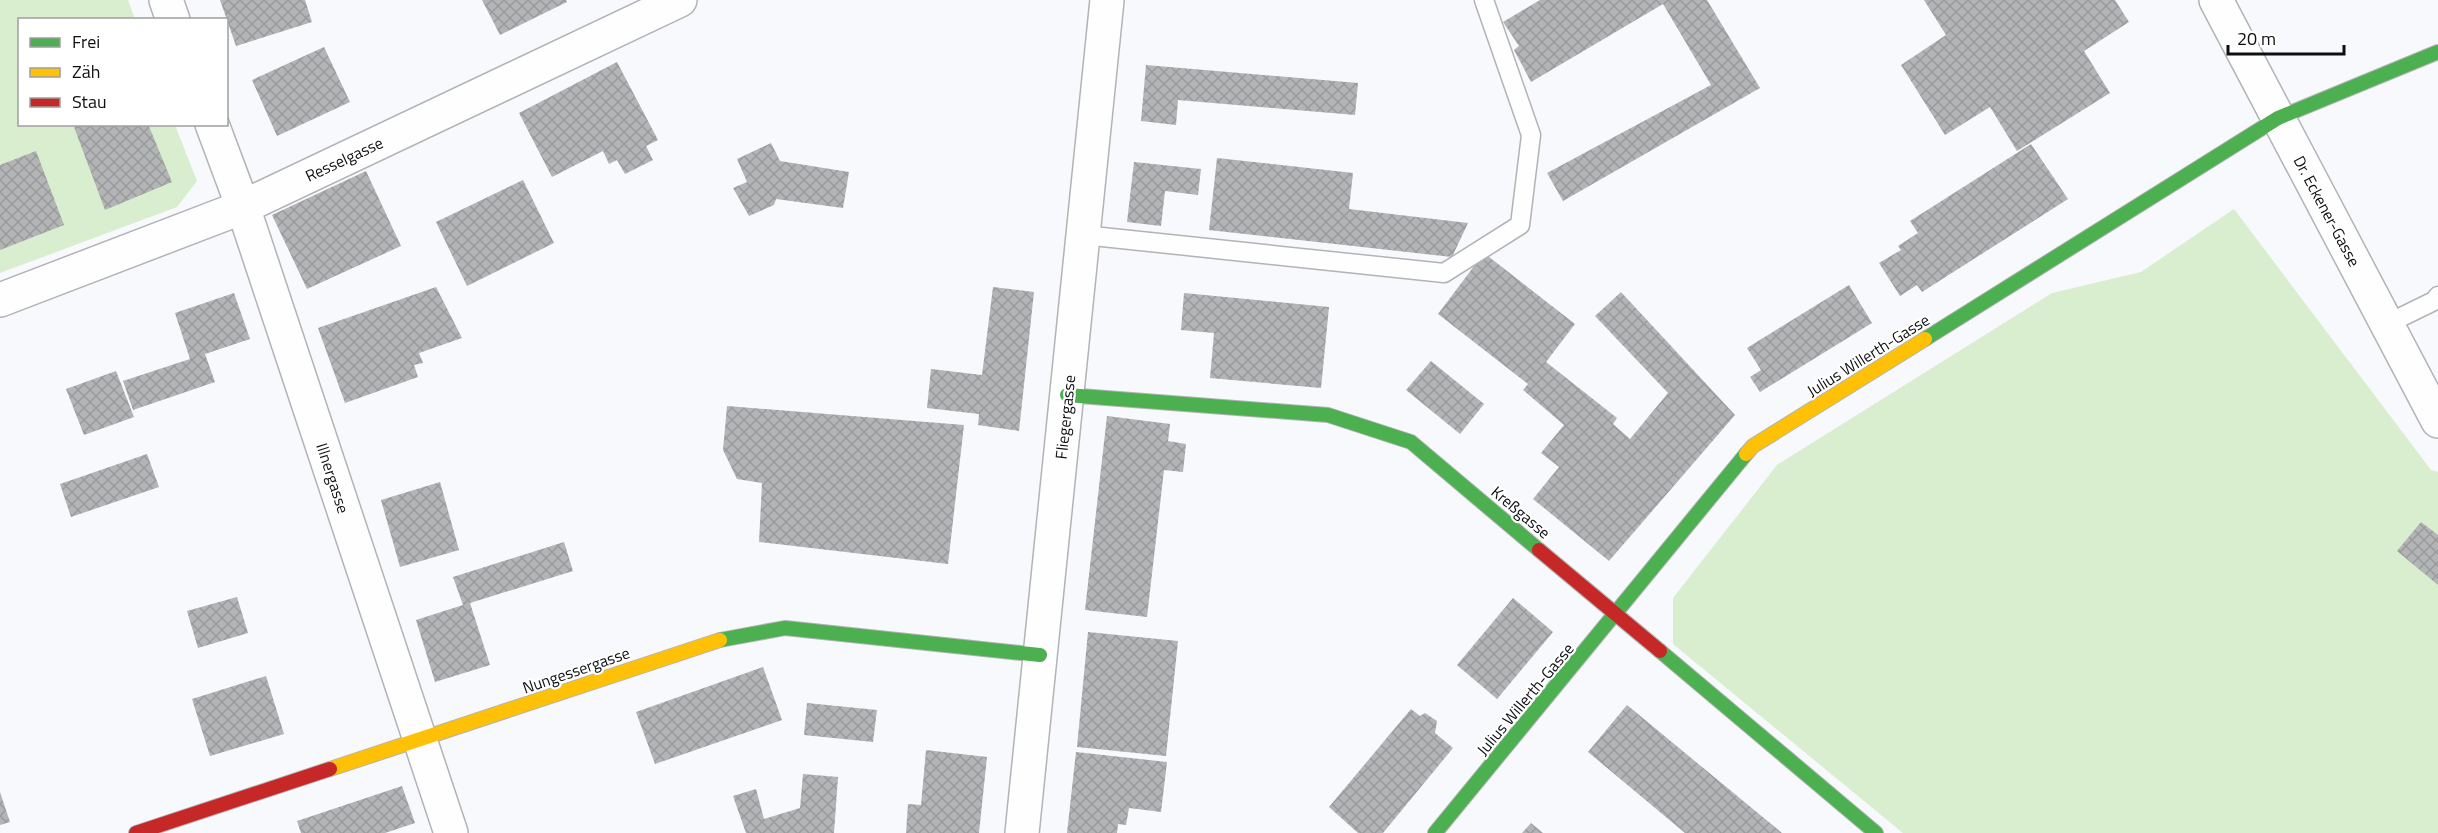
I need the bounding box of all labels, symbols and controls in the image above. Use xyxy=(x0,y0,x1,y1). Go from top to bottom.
legend xyxy=(18,18,228,126)
scale bar xyxy=(2228,18,2344,56)
text: 20 m xyxy=(2237,25,2276,52)
text: Frei xyxy=(72,28,100,55)
text: Zäh xyxy=(72,58,100,85)
text: Stau xyxy=(72,88,107,115)
street label: Resselgasse xyxy=(301,130,387,188)
street label: Dr. Eckener-Gasse xyxy=(2288,151,2366,271)
street label: Julius Willerth-Gasse xyxy=(1802,308,1934,402)
street label: Fliegergasse xyxy=(1049,374,1081,460)
street label: Illnergasse xyxy=(310,440,356,516)
street label: Kreßgasse xyxy=(1486,480,1556,544)
street label: Julius Willerth-Gasse xyxy=(1471,637,1579,761)
street label: Nungessergasse xyxy=(519,640,633,700)

